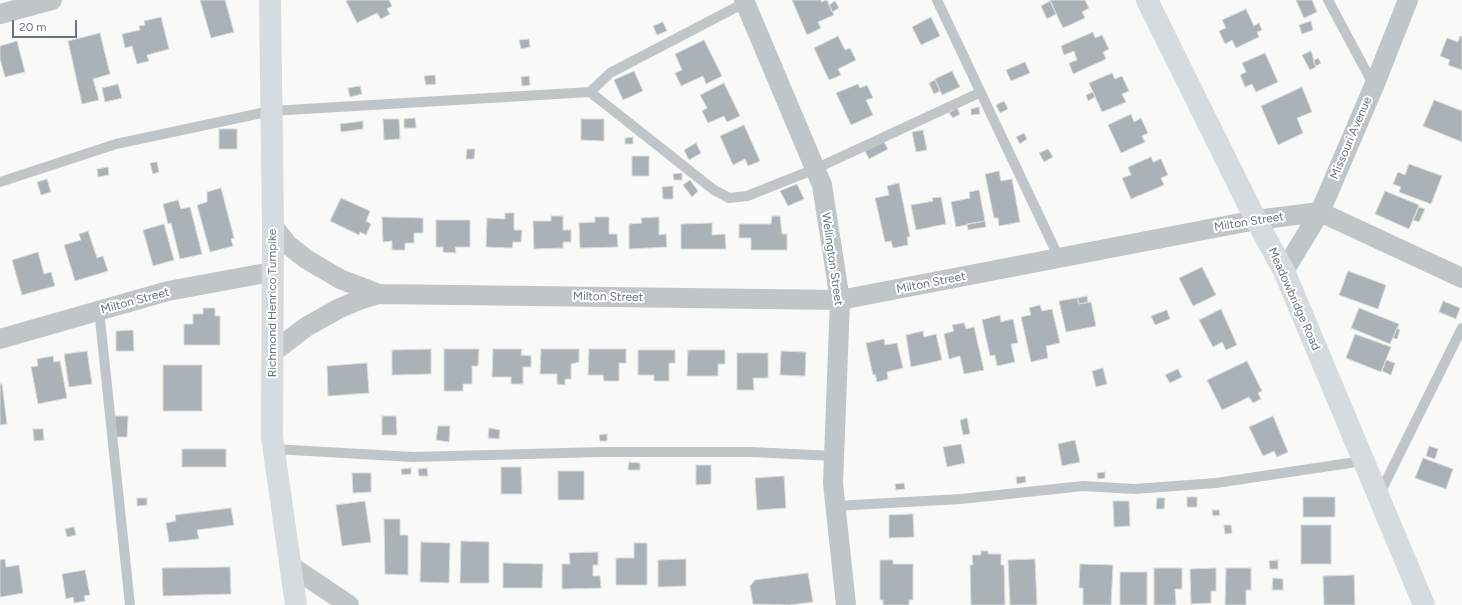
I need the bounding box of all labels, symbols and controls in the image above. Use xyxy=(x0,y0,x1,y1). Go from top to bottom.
scale bar xyxy=(14,12,79,38)
text: 20 m xyxy=(19,20,47,34)
street label: Missouri Avenue xyxy=(1327,95,1375,181)
street label: Milton Street xyxy=(1213,209,1285,235)
street label: Wellington Street xyxy=(818,211,846,307)
street label: Richmond Henrico Turnpike xyxy=(265,229,279,377)
street label: Meadowbridge Road xyxy=(1265,245,1323,353)
street label: Milton Street xyxy=(895,269,967,297)
street label: Milton Street xyxy=(99,285,171,317)
street label: Milton Street xyxy=(573,289,643,305)

